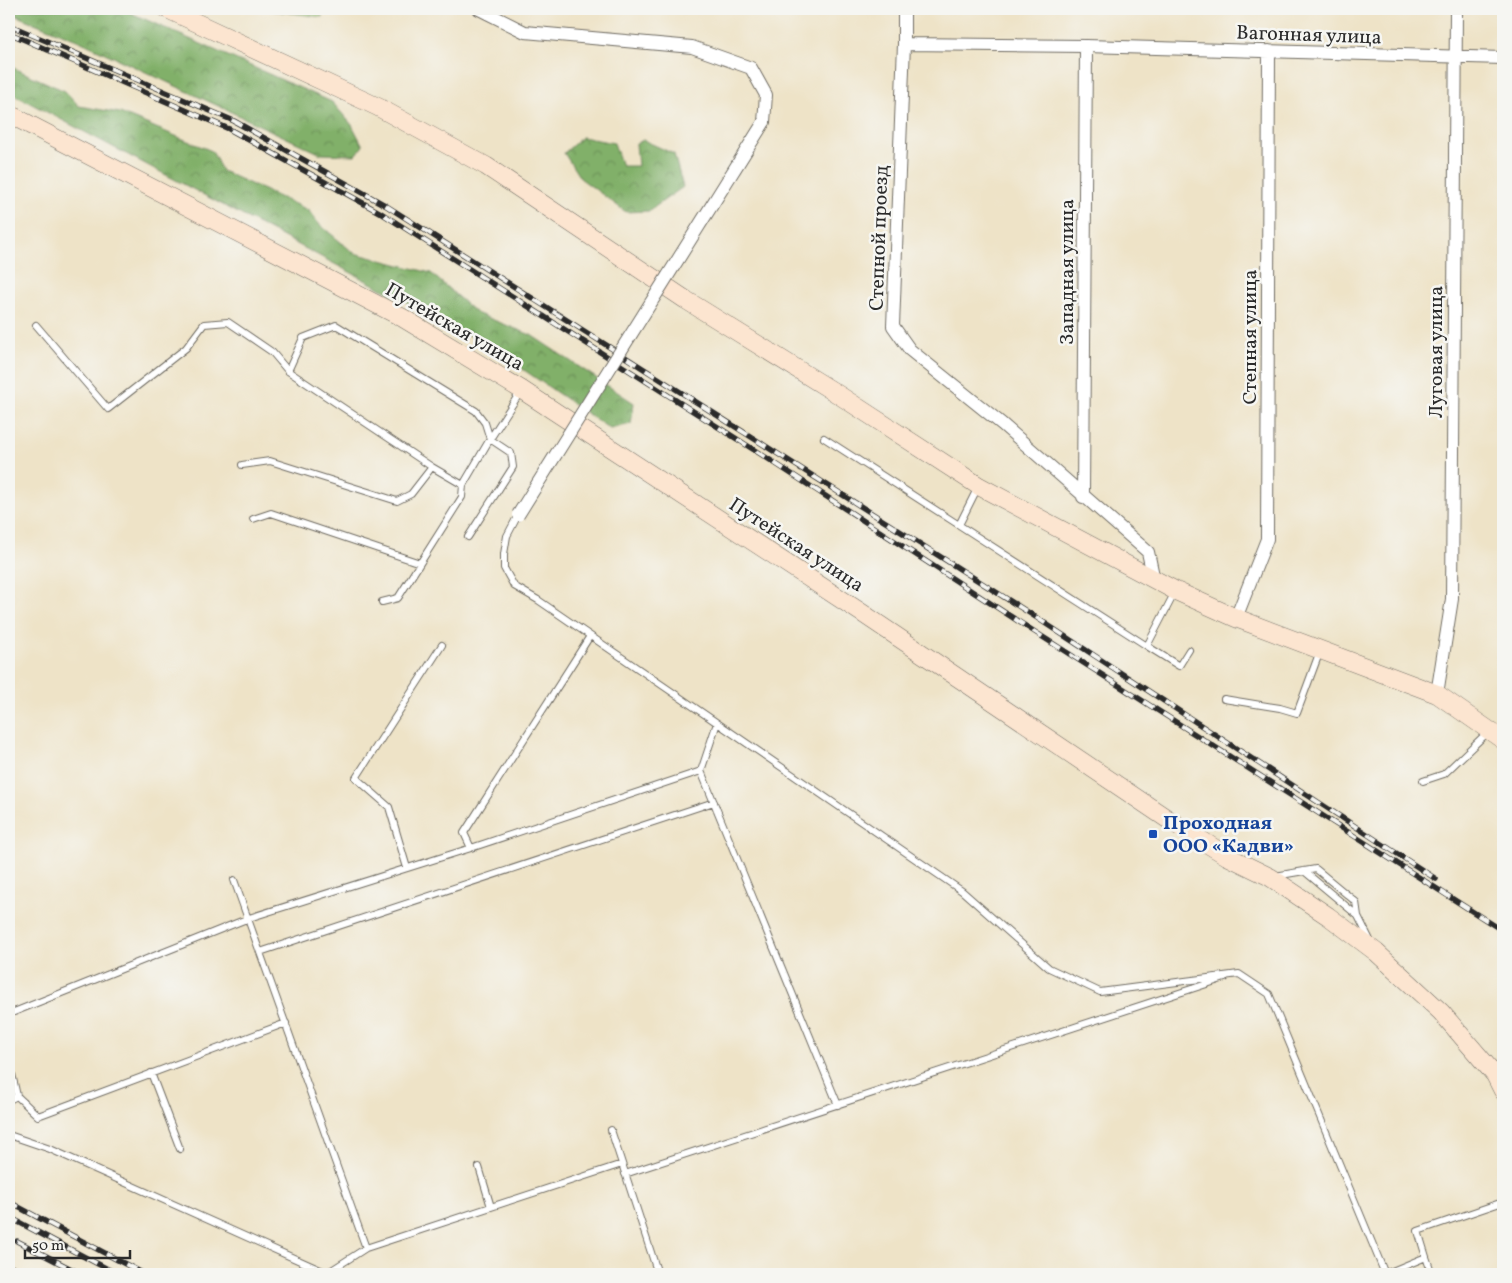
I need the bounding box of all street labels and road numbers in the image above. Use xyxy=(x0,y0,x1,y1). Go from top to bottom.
street label: Вагонная улица xyxy=(1236,19,1382,53)
street label: Степной проезд xyxy=(863,165,897,311)
street label: Западная улица xyxy=(1054,199,1082,345)
street label: Степная улица xyxy=(1237,269,1265,405)
street label: Путейская улица xyxy=(379,277,529,379)
street label: Луговая улица xyxy=(1423,286,1451,418)
street label: Путейская улица xyxy=(723,491,869,600)

